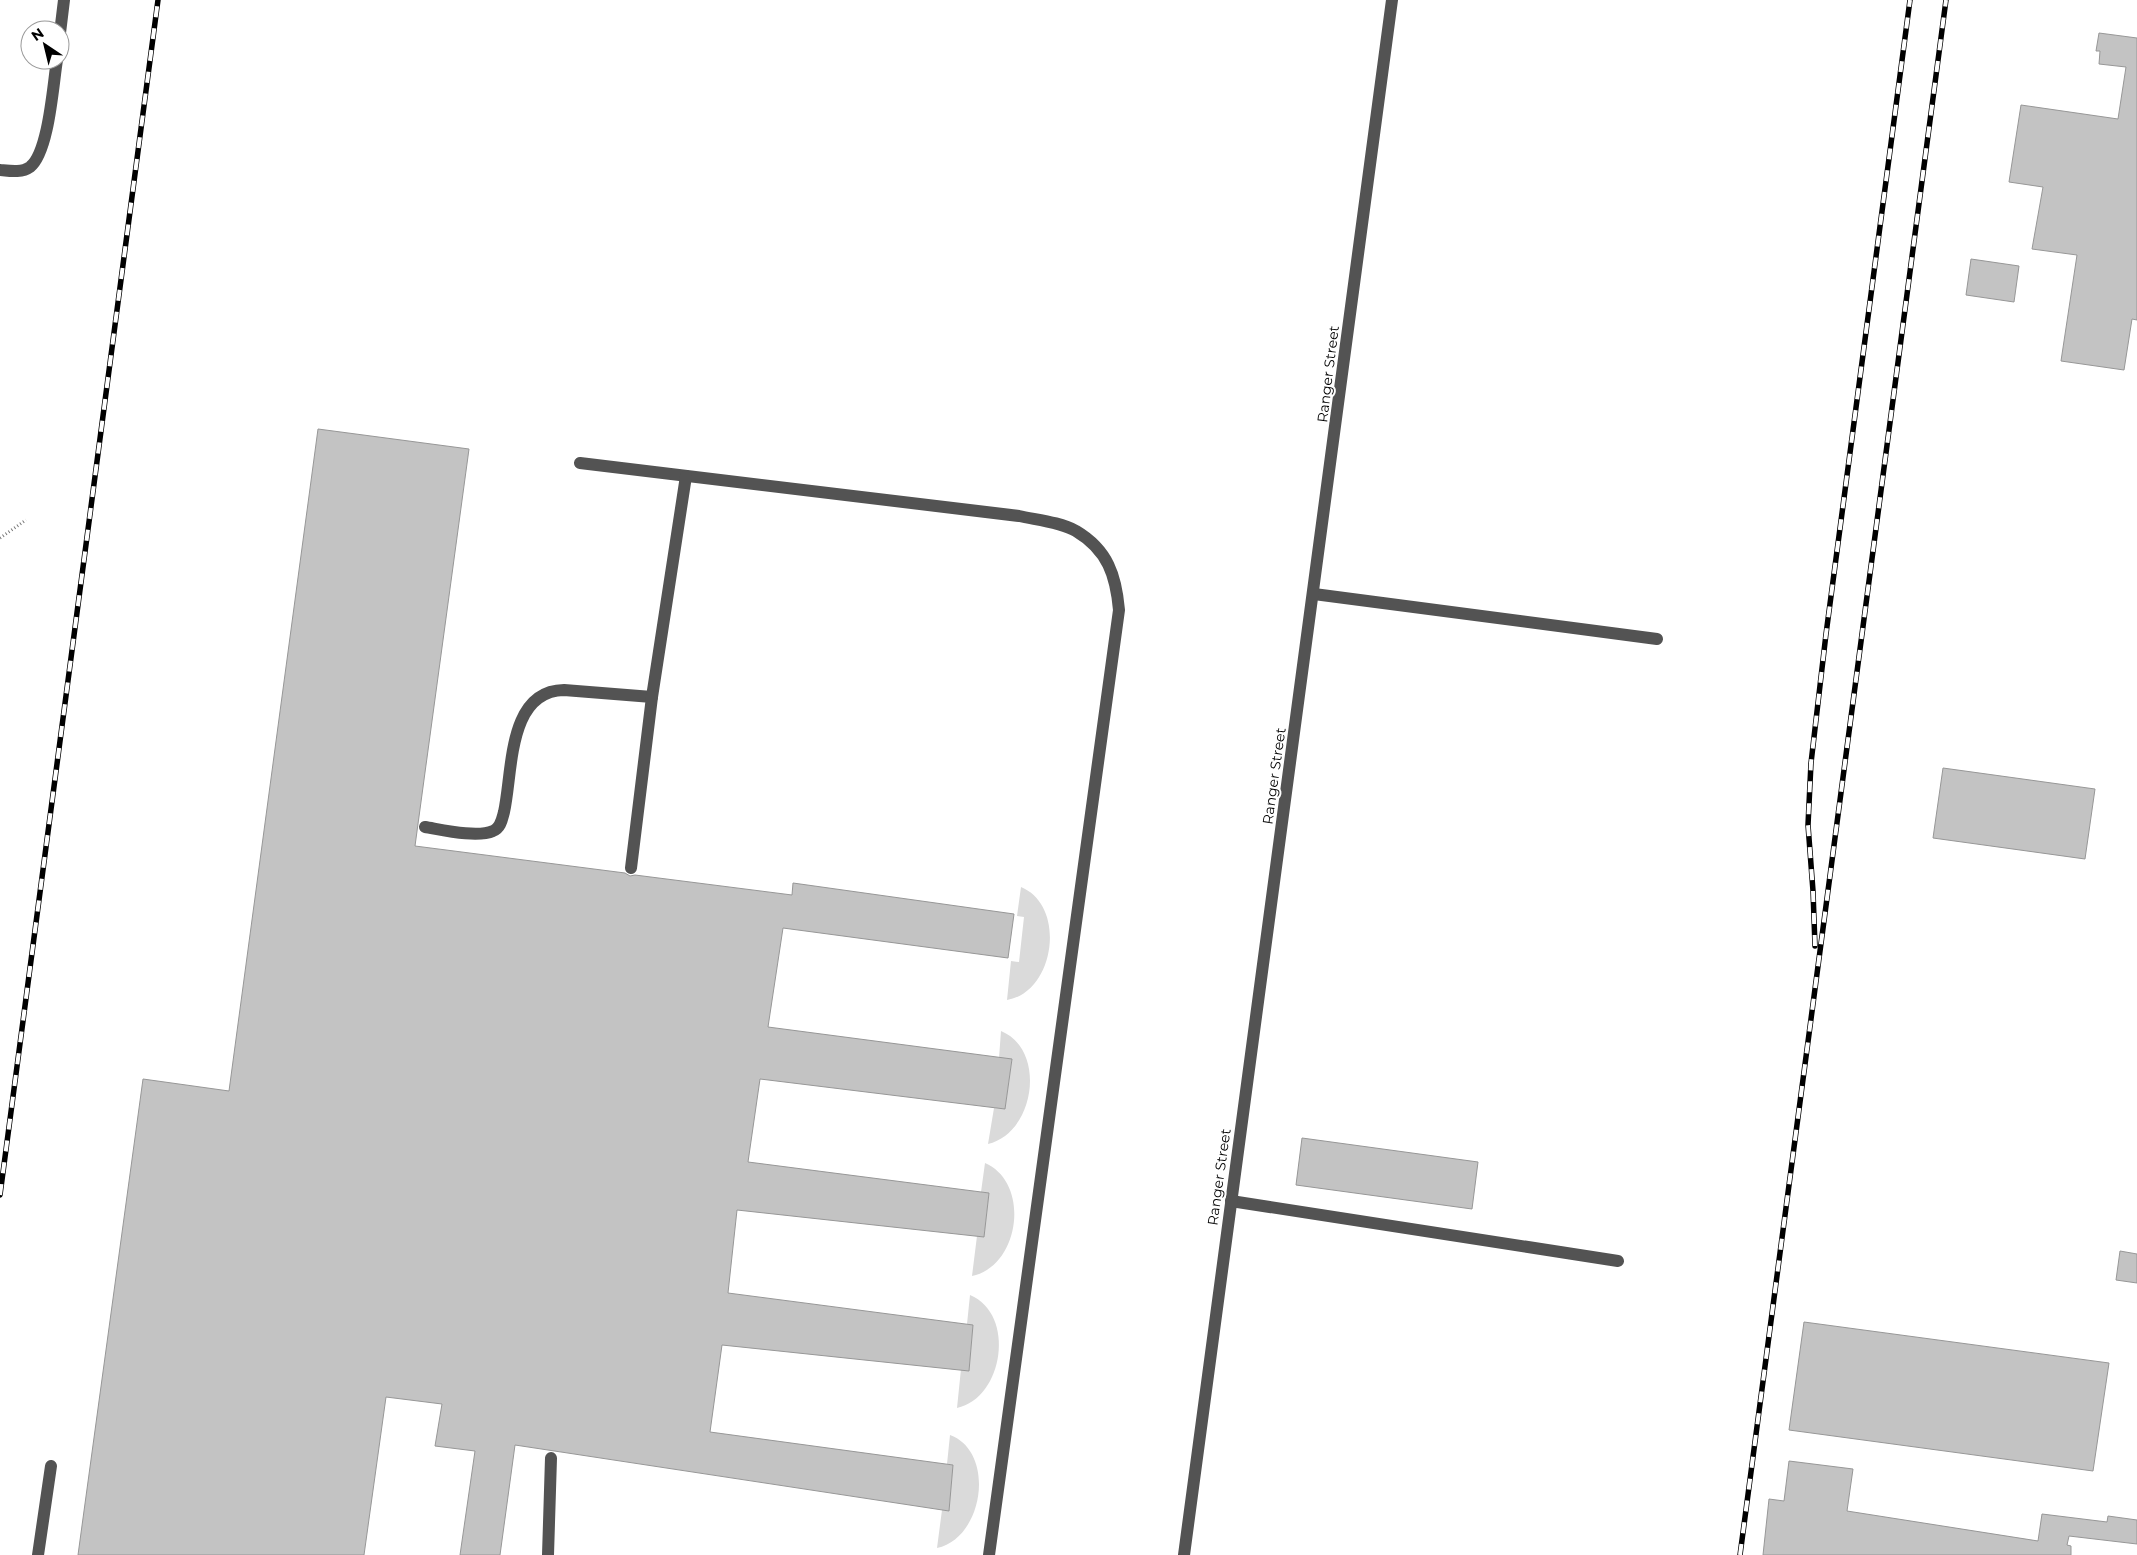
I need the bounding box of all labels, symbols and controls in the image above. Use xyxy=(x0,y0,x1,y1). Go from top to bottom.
north arrow xyxy=(20,20,70,70)
text: N xyxy=(28,24,47,45)
street label: Ranger Street xyxy=(1313,324,1343,423)
street label: Ranger Street xyxy=(1258,726,1290,825)
street label: Ranger Street xyxy=(1203,1127,1235,1226)

